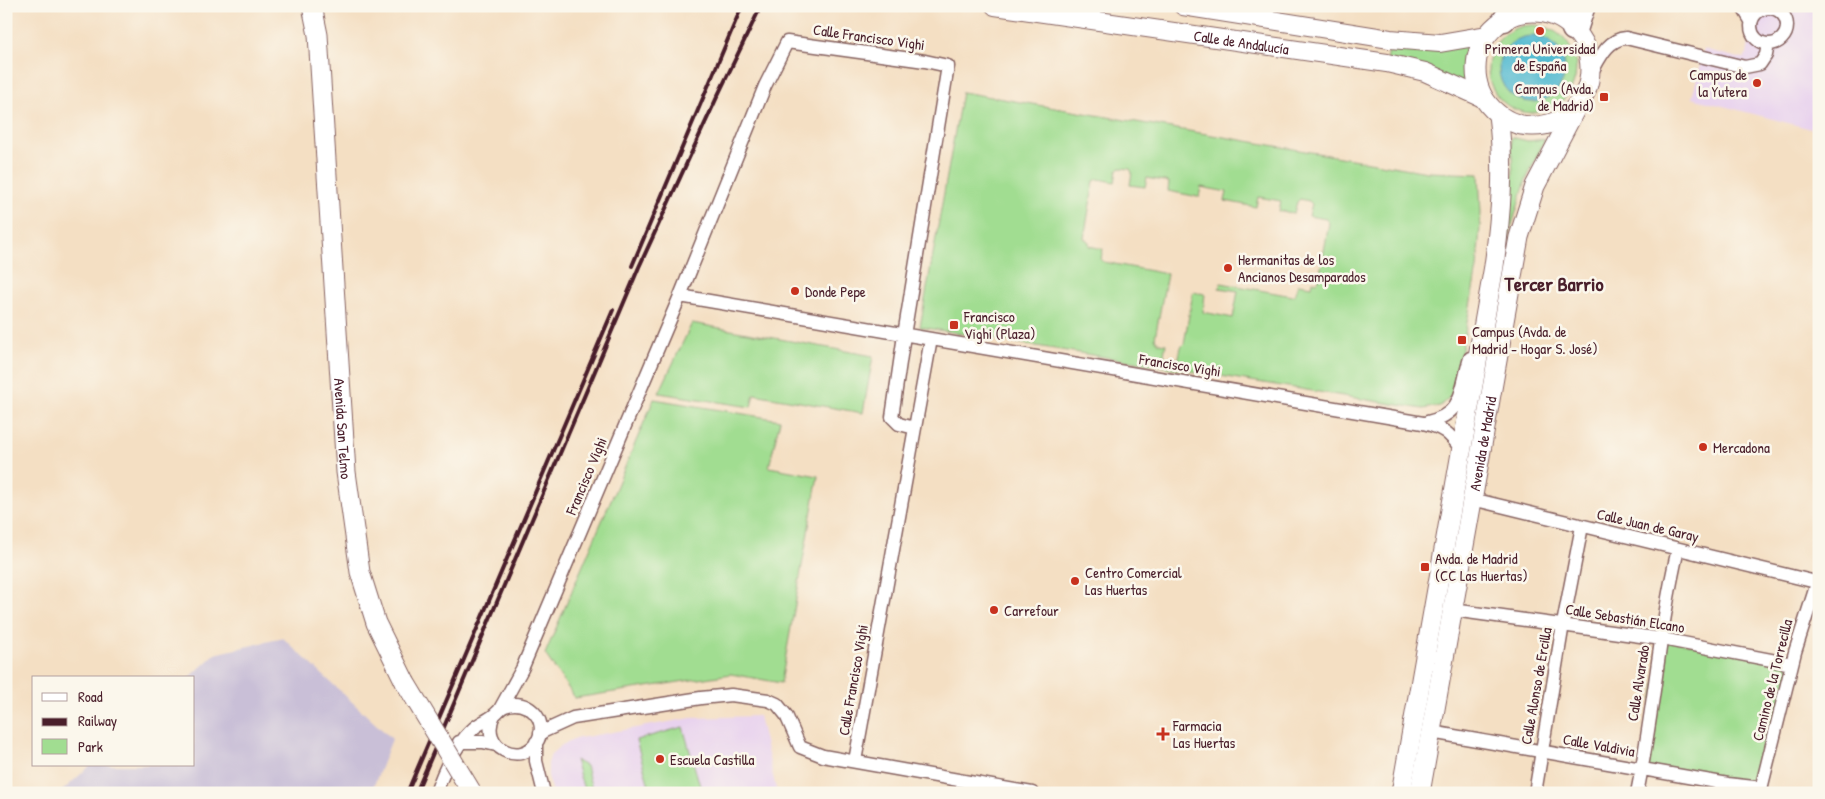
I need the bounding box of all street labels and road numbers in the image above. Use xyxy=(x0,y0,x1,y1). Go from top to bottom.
street label: Calle Francisco Vighi xyxy=(812,19,926,55)
street label: Calle de Andalucía xyxy=(1192,25,1291,59)
street label: Francisco Vighi xyxy=(1137,348,1222,382)
street label: Avenida San Telmo xyxy=(330,378,357,480)
street label: Avenida de Madrid xyxy=(1464,394,1501,492)
street label: Francisco Vighi xyxy=(560,434,612,519)
street label: Calle Juan de Garay xyxy=(1595,503,1701,547)
street label: Calle Sebastián Elcano xyxy=(1564,598,1686,638)
street label: Camino de la Torrecilla xyxy=(1747,617,1797,743)
street label: Calle Francisco Vighi xyxy=(833,623,873,737)
street label: Calle Alonso de Ercilla xyxy=(1515,626,1557,746)
street label: Calle Alvarado xyxy=(1622,643,1654,723)
street label: Calle Valdivia xyxy=(1561,728,1637,762)

